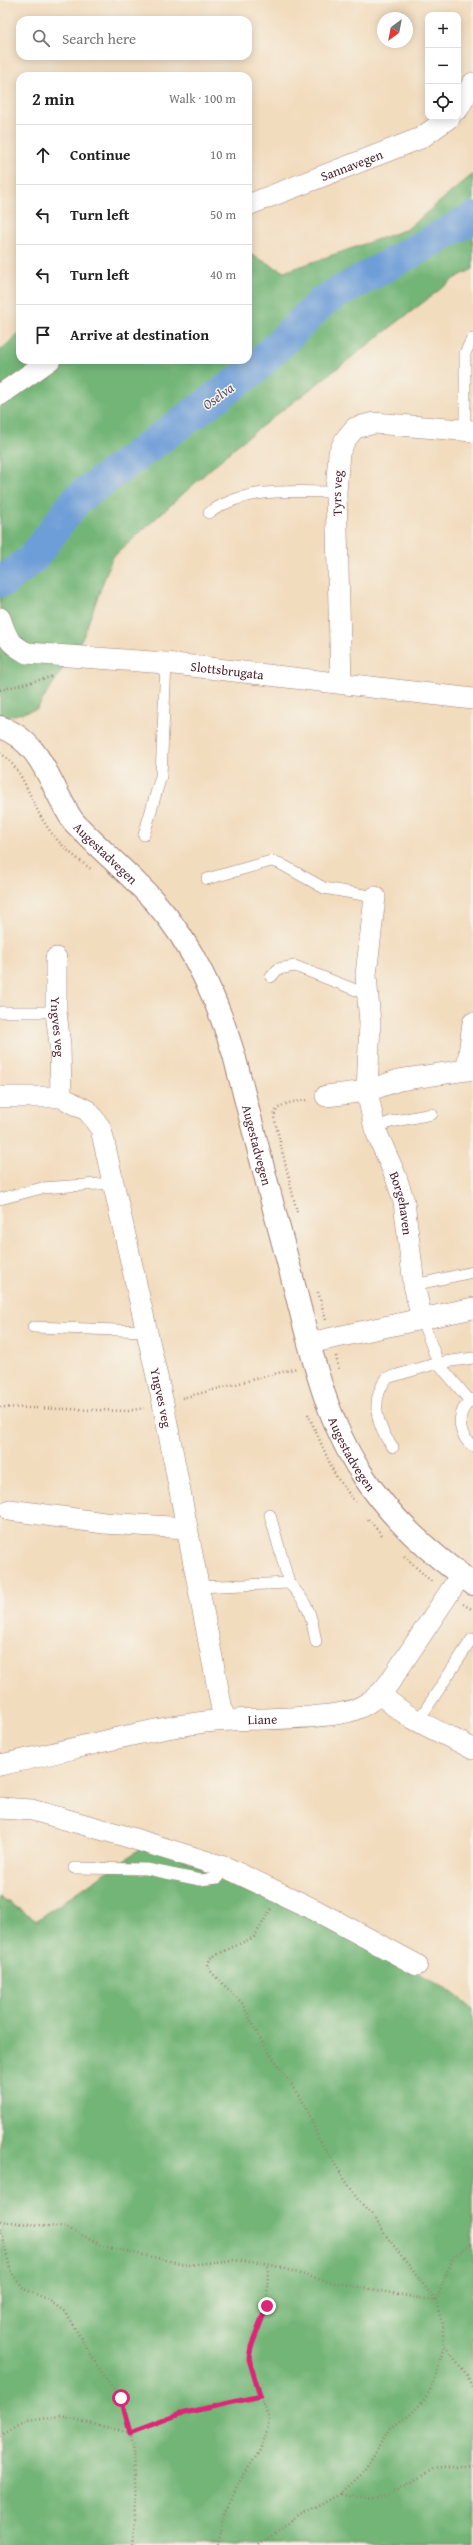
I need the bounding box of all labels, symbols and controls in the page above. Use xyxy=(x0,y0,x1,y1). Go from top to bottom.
north arrow xyxy=(377,12,413,48)
map controls xyxy=(425,12,461,120)
button: + xyxy=(425,12,461,48)
search box xyxy=(16,16,252,60)
icon: search xyxy=(30,27,52,49)
text: Search here xyxy=(62,28,136,49)
button: − xyxy=(425,48,461,84)
button: locate xyxy=(425,84,461,120)
text: 2 min xyxy=(32,86,74,111)
text: Walk · 100 m xyxy=(169,89,236,108)
icon: ahead xyxy=(32,144,54,166)
text: Continue xyxy=(70,144,131,165)
street label: Sannavegen xyxy=(318,144,386,186)
text: 10 m xyxy=(210,145,236,164)
icon: left xyxy=(32,204,54,226)
text: Turn left xyxy=(70,204,129,225)
text: 50 m xyxy=(210,205,236,224)
icon: left xyxy=(32,264,54,286)
text: Turn left xyxy=(70,264,129,285)
text: 40 m xyxy=(210,265,236,284)
icon: arrive xyxy=(32,324,54,346)
text: Arrive at destination xyxy=(70,324,209,345)
water label: Oselva xyxy=(198,377,238,414)
street label: Tyrs veg xyxy=(327,469,348,516)
street label: Slottsbrugata xyxy=(190,657,266,684)
street label: Augestadvegen xyxy=(69,818,142,889)
street label: Yngves veg xyxy=(46,997,69,1058)
street label: Augestadvegen xyxy=(237,1103,276,1188)
street label: Borgehaven xyxy=(385,1168,417,1237)
street label: Yngves veg xyxy=(145,1366,177,1430)
street label: Augestadvegen xyxy=(323,1414,380,1496)
street label: Liane xyxy=(247,1710,277,1729)
route end xyxy=(258,2297,276,2315)
route start xyxy=(112,2389,130,2407)

